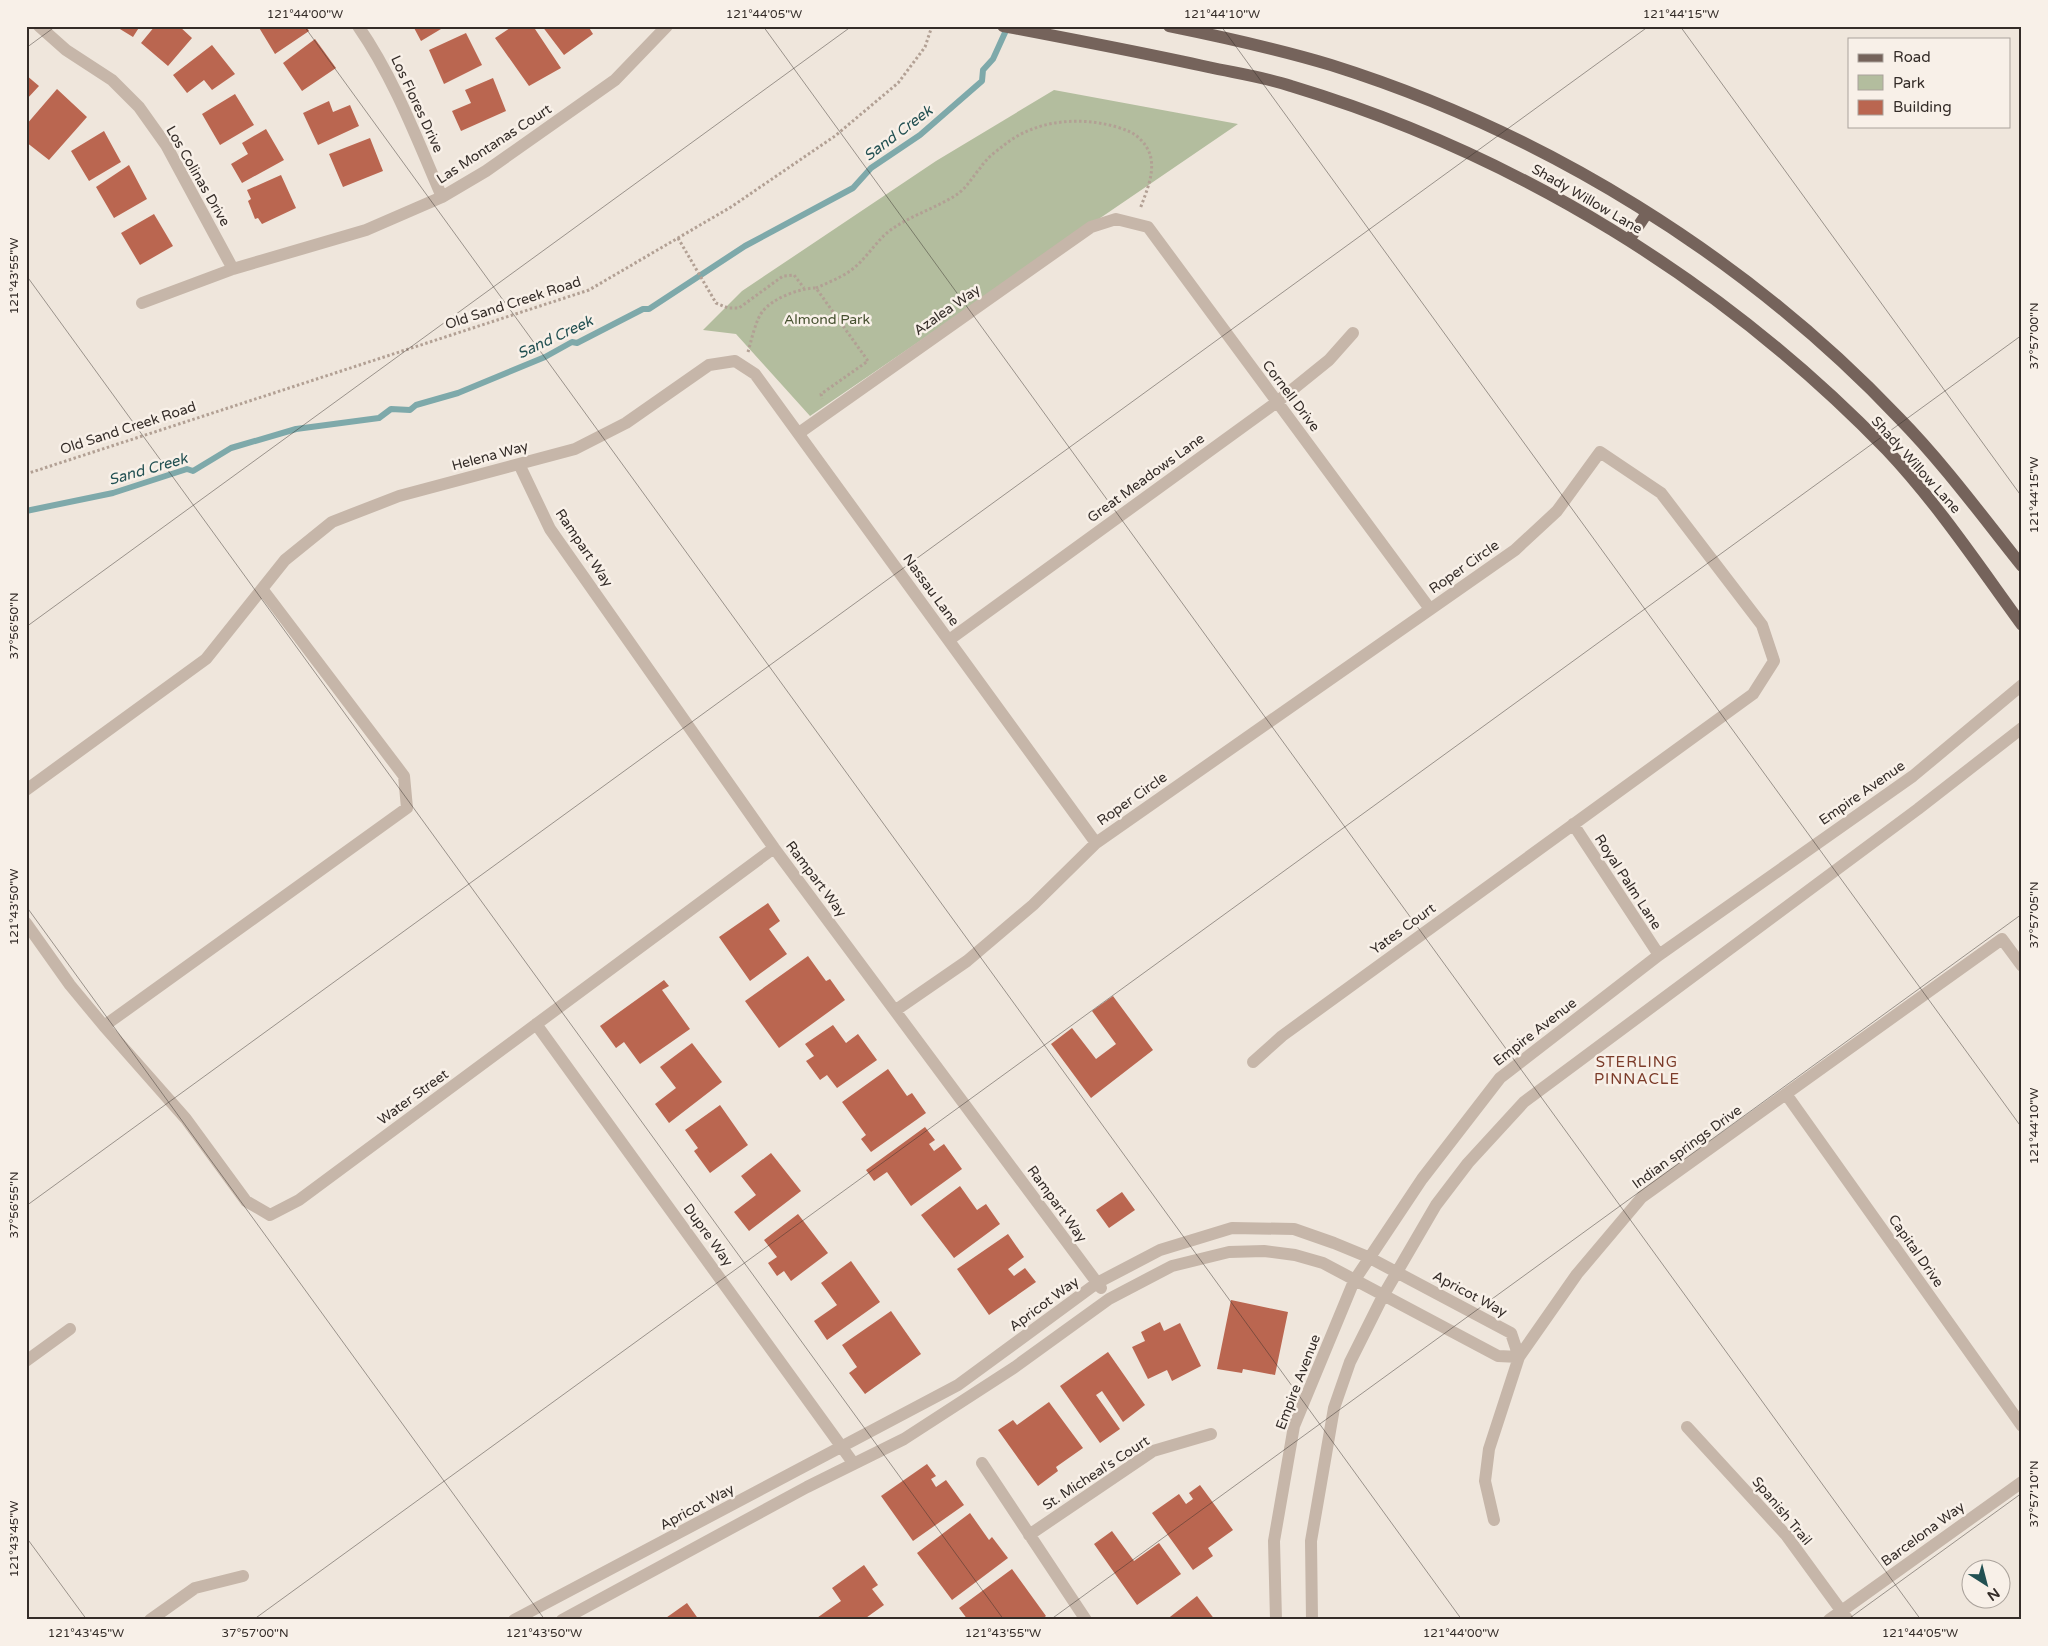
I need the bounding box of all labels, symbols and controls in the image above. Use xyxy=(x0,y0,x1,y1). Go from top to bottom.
text: 121°44'00"W xyxy=(267,7,343,21)
text: 121°44'05"W xyxy=(726,7,802,21)
text: 121°44'10"W xyxy=(1184,7,1260,21)
text: 121°44'15"W xyxy=(1643,7,1719,21)
legend xyxy=(1848,38,2010,128)
text: Road xyxy=(1893,48,1931,66)
street label: Los Flores Drive xyxy=(387,53,447,155)
text: Park xyxy=(1893,74,1925,92)
text: Building xyxy=(1893,98,1952,116)
street label: Las Montanas Court xyxy=(433,100,555,188)
water label: Sand Creek xyxy=(860,100,937,165)
street label: Los Colinas Drive xyxy=(162,123,234,229)
street label: Shady Willow Lane xyxy=(1529,160,1645,238)
text: 121°43'55"W xyxy=(7,238,21,314)
street label: Old Sand Creek Road xyxy=(443,273,583,333)
street label: Azalea Way xyxy=(911,281,984,339)
text: 37°57'00"N xyxy=(2027,302,2041,370)
water label: Sand Creek xyxy=(514,311,597,362)
park label: Almond Park xyxy=(784,311,870,328)
street label: Cornell Drive xyxy=(1259,357,1323,435)
street label: Old Sand Creek Road xyxy=(58,398,198,458)
street label: Shady Willow Lane xyxy=(1868,413,1964,517)
street label: Great Meadows Lane xyxy=(1084,430,1208,526)
street label: Helena Way xyxy=(450,437,531,474)
water label: Sand Creek xyxy=(107,449,191,489)
text: 121°44'15"W xyxy=(2027,457,2041,533)
street label: Rampart Way xyxy=(552,506,617,591)
street label: Roper Circle xyxy=(1426,537,1502,597)
street label: Nassau Lane xyxy=(899,551,963,629)
text: 37°56'50"N xyxy=(7,592,21,660)
street label: Empire Avenue xyxy=(1816,757,1908,829)
street label: Roper Circle xyxy=(1094,769,1170,829)
street label: Royal Palm Lane xyxy=(1591,831,1665,933)
street label: Rampart Way xyxy=(782,838,850,921)
text: 121°43'50"W xyxy=(7,869,21,945)
text: 37°57'05"N xyxy=(2027,881,2041,949)
street label: Yates Court xyxy=(1367,899,1439,958)
street label: Empire Avenue xyxy=(1490,994,1580,1070)
district label: STERLING PINNACLE xyxy=(1594,1053,1680,1088)
street label: Water Street xyxy=(374,1065,452,1128)
text: 121°44'10"W xyxy=(2027,1088,2041,1164)
street label: Indian springs Drive xyxy=(1629,1101,1745,1192)
street label: Rampart Way xyxy=(1023,1162,1091,1246)
text: 37°56'55"N xyxy=(7,1171,21,1239)
street label: Dupre Way xyxy=(680,1200,737,1270)
street label: Capital Drive xyxy=(1885,1211,1947,1291)
street label: Apricot Way xyxy=(1430,1267,1511,1321)
street label: Apricot Way xyxy=(1006,1273,1082,1335)
street label: Empire Avenue xyxy=(1272,1332,1324,1432)
street label: St. Micheal's Court xyxy=(1039,1432,1153,1514)
text: 37°57'10"N xyxy=(2027,1460,2041,1528)
street label: Spanish Trail xyxy=(1748,1473,1816,1549)
street label: Apricot Way xyxy=(657,1480,738,1534)
street label: Barcelona Way xyxy=(1878,1498,1968,1570)
text: 121°43'45"W xyxy=(7,1501,21,1577)
north arrow xyxy=(1960,1558,2010,1608)
text: N xyxy=(1984,1584,2003,1604)
text: 121°43'45"W xyxy=(48,1626,124,1640)
text: 37°57'00"N xyxy=(221,1626,289,1640)
text: 121°43'50"W xyxy=(506,1626,582,1640)
text: 121°43'55"W xyxy=(965,1626,1041,1640)
text: 121°44'00"W xyxy=(1423,1626,1499,1640)
text: 121°44'05"W xyxy=(1882,1626,1958,1640)

